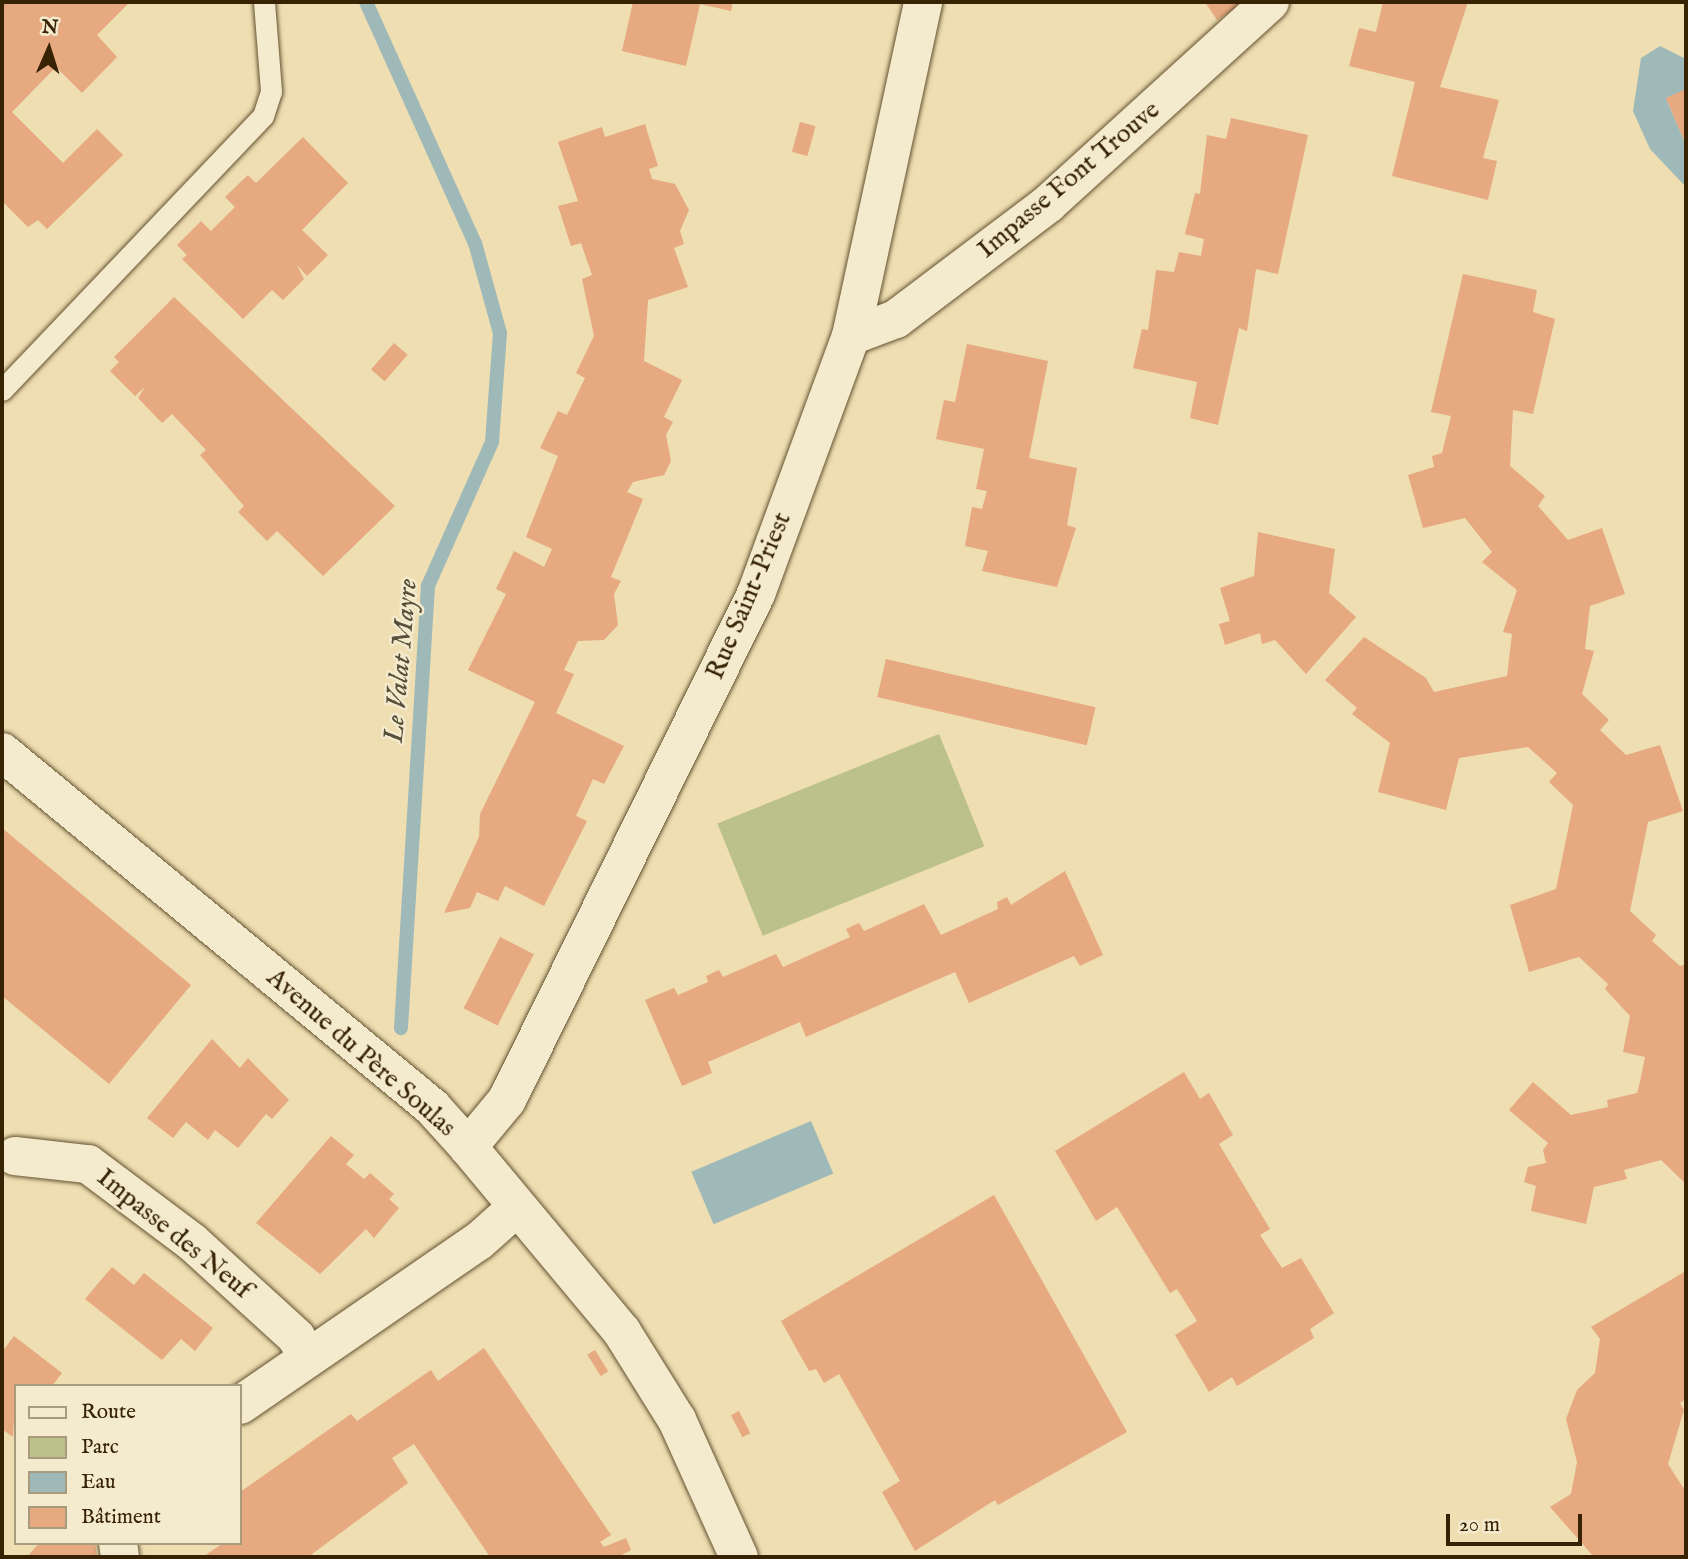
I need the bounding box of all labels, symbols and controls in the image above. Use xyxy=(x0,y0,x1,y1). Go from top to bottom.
north arrow xyxy=(14,14,84,84)
text: N xyxy=(41,16,59,40)
street label: Impasse Font Trouve xyxy=(972,95,1166,265)
street label: Rue Saint-Priest xyxy=(700,508,798,684)
water label: Le Valat Mayre xyxy=(378,578,426,744)
street label: Avenue du Père Soulas xyxy=(260,962,462,1144)
street label: Impasse des Neuf xyxy=(90,1162,258,1306)
legend xyxy=(14,1384,242,1545)
text: Route xyxy=(81,1399,136,1426)
text: Parc xyxy=(81,1434,119,1461)
text: Eau xyxy=(81,1469,116,1496)
scale bar xyxy=(1450,1500,1586,1544)
text: Bâtiment xyxy=(81,1504,161,1531)
text: 20 m xyxy=(1459,1512,1500,1539)

